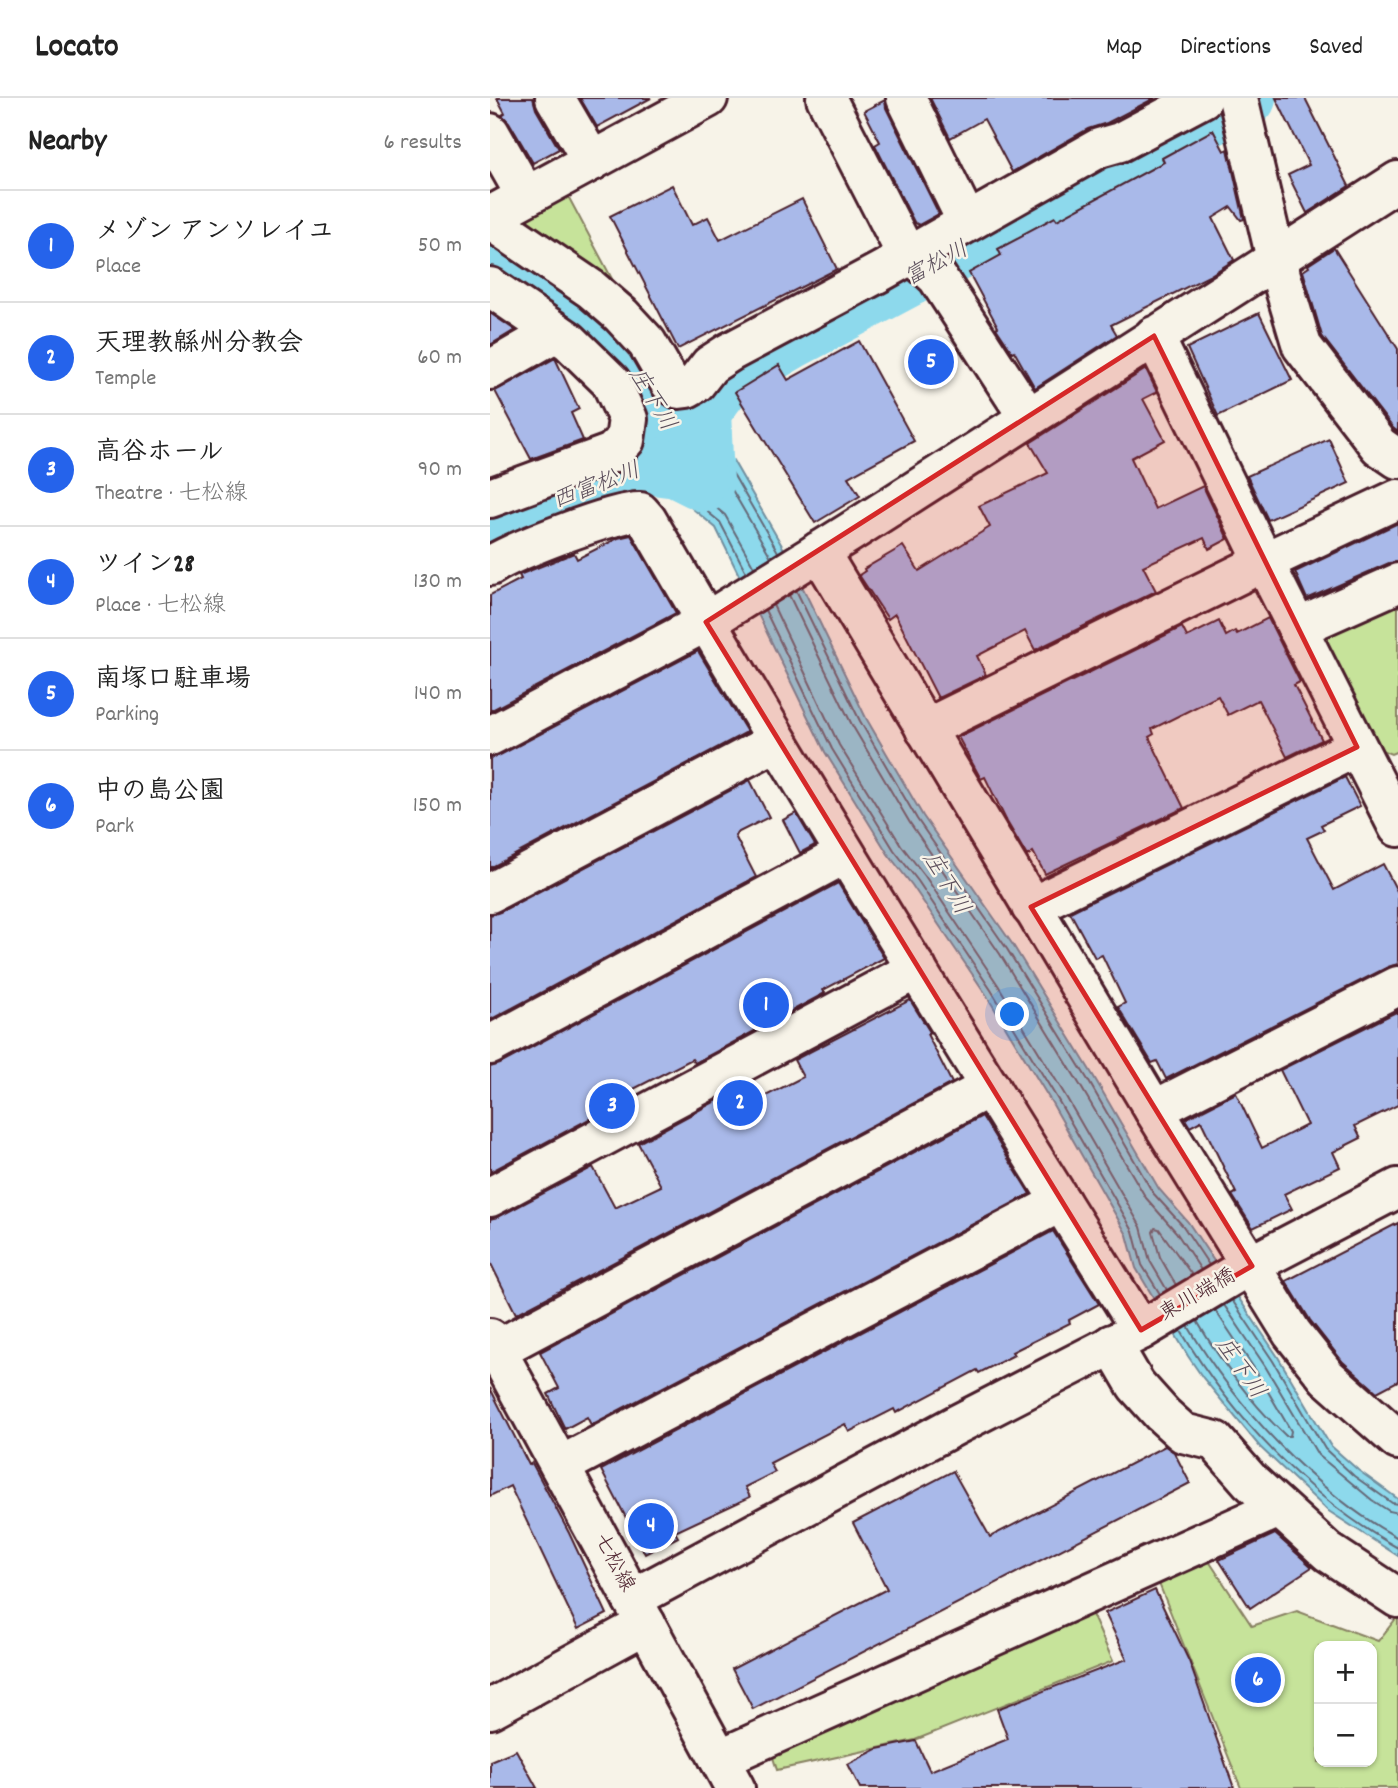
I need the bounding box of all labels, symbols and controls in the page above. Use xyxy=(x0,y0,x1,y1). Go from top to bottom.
text: Locato xyxy=(35,25,119,72)
text: Map xyxy=(1106,31,1142,65)
text: Directions xyxy=(1180,31,1271,65)
text: Saved xyxy=(1309,31,1363,65)
text: Nearby xyxy=(28,122,106,165)
text: 6 results xyxy=(384,127,462,160)
text: メゾン アンソレイユ xyxy=(95,214,334,251)
text: 1 xyxy=(48,230,54,263)
text: 50 m xyxy=(418,230,462,263)
water label: 富松川 xyxy=(899,234,975,296)
text: Place xyxy=(95,251,141,284)
text: 天理教緜州分教会 xyxy=(95,326,303,363)
pin: 5 xyxy=(908,336,954,388)
text: 2 xyxy=(46,342,56,375)
text: 60 m xyxy=(417,342,462,375)
water label: 庄下川 xyxy=(619,362,683,438)
text: Temple xyxy=(95,363,156,396)
text: 高谷ホール xyxy=(95,435,224,472)
text: 3 xyxy=(46,454,56,487)
text: 90 m xyxy=(418,454,462,487)
water label: 西富松川 xyxy=(548,455,646,519)
text: Theatre · 七松線 xyxy=(95,478,248,511)
text: ツイン28 xyxy=(95,547,195,584)
text: 4 xyxy=(46,566,56,599)
text: 130 m xyxy=(413,566,462,599)
text: Place · 七松線 xyxy=(95,590,226,623)
text: 南塚口駐車場 xyxy=(95,662,251,699)
text: 5 xyxy=(46,678,56,711)
text: 140 m xyxy=(414,678,462,711)
text: Parking xyxy=(95,699,159,732)
text: 中の島公園 xyxy=(95,774,225,811)
text: 6 xyxy=(45,790,57,823)
text: 150 m xyxy=(413,790,462,823)
text: Park xyxy=(95,811,134,844)
water label: 庄下川 xyxy=(913,846,977,922)
pin: 1 xyxy=(743,979,789,1031)
your location xyxy=(995,997,1029,1031)
pin: 2 xyxy=(717,1077,763,1129)
pin: 3 xyxy=(589,1080,635,1132)
street label: 東川端橋 xyxy=(1154,1262,1242,1330)
water label: 庄下川 xyxy=(1206,1331,1272,1407)
pin: 4 xyxy=(628,1500,674,1552)
street label: 七松線 xyxy=(585,1528,641,1598)
map controls xyxy=(1314,1641,1377,1767)
button: + xyxy=(1314,1641,1377,1704)
pin: 6 xyxy=(1235,1654,1281,1706)
button: − xyxy=(1314,1704,1377,1767)

